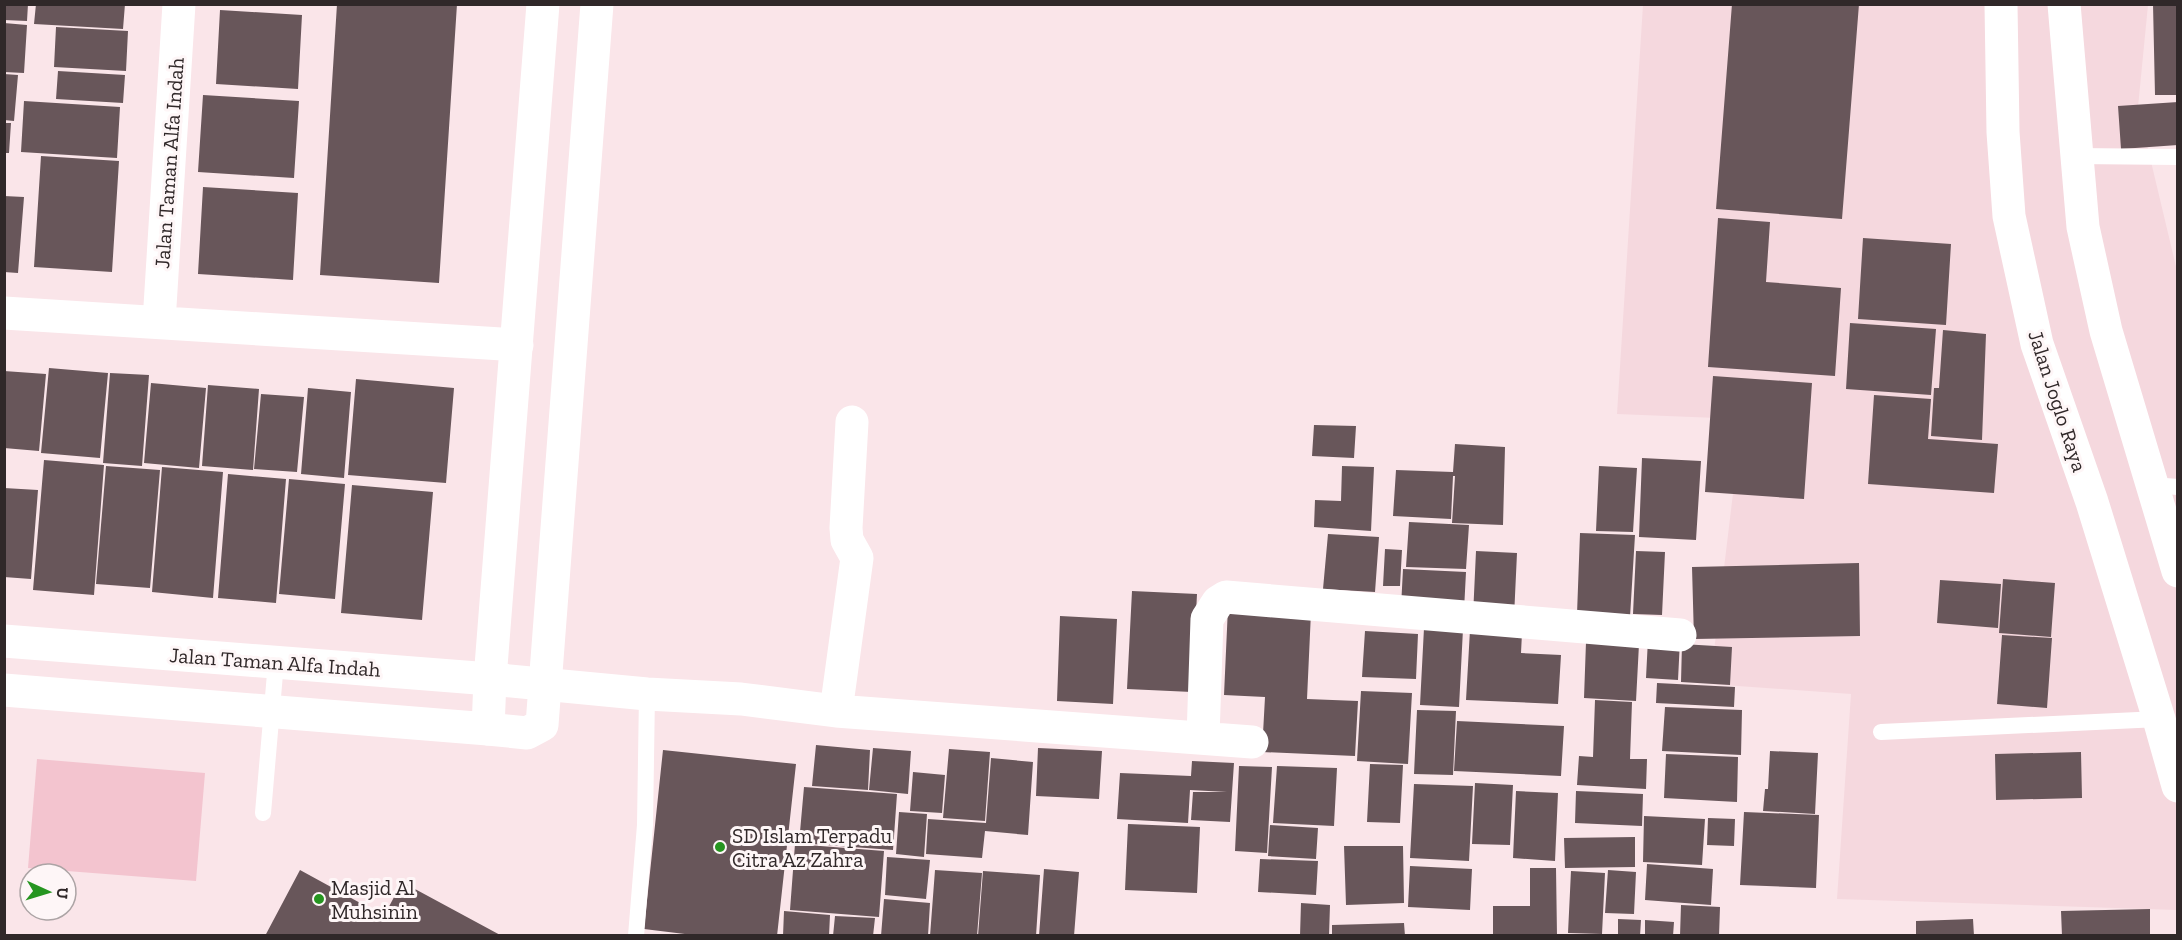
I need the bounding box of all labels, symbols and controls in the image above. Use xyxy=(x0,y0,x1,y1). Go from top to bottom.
street label: Jalan Taman Alfa Indah xyxy=(149,56,189,269)
street label: Jalan Joglo Raya xyxy=(2023,327,2093,475)
street label: Jalan Taman Alfa Indah xyxy=(169,642,382,682)
place label: SD Islam Terpadu Citra Az Zahra xyxy=(732,823,892,872)
marker: SD Islam Terpadu Citra Az Zahra xyxy=(713,840,727,854)
north arrow xyxy=(18,862,78,922)
place label: Masjid Al Muhsinin xyxy=(331,875,418,924)
text: U xyxy=(53,887,72,900)
marker: Masjid Al Muhsinin xyxy=(312,892,326,906)

